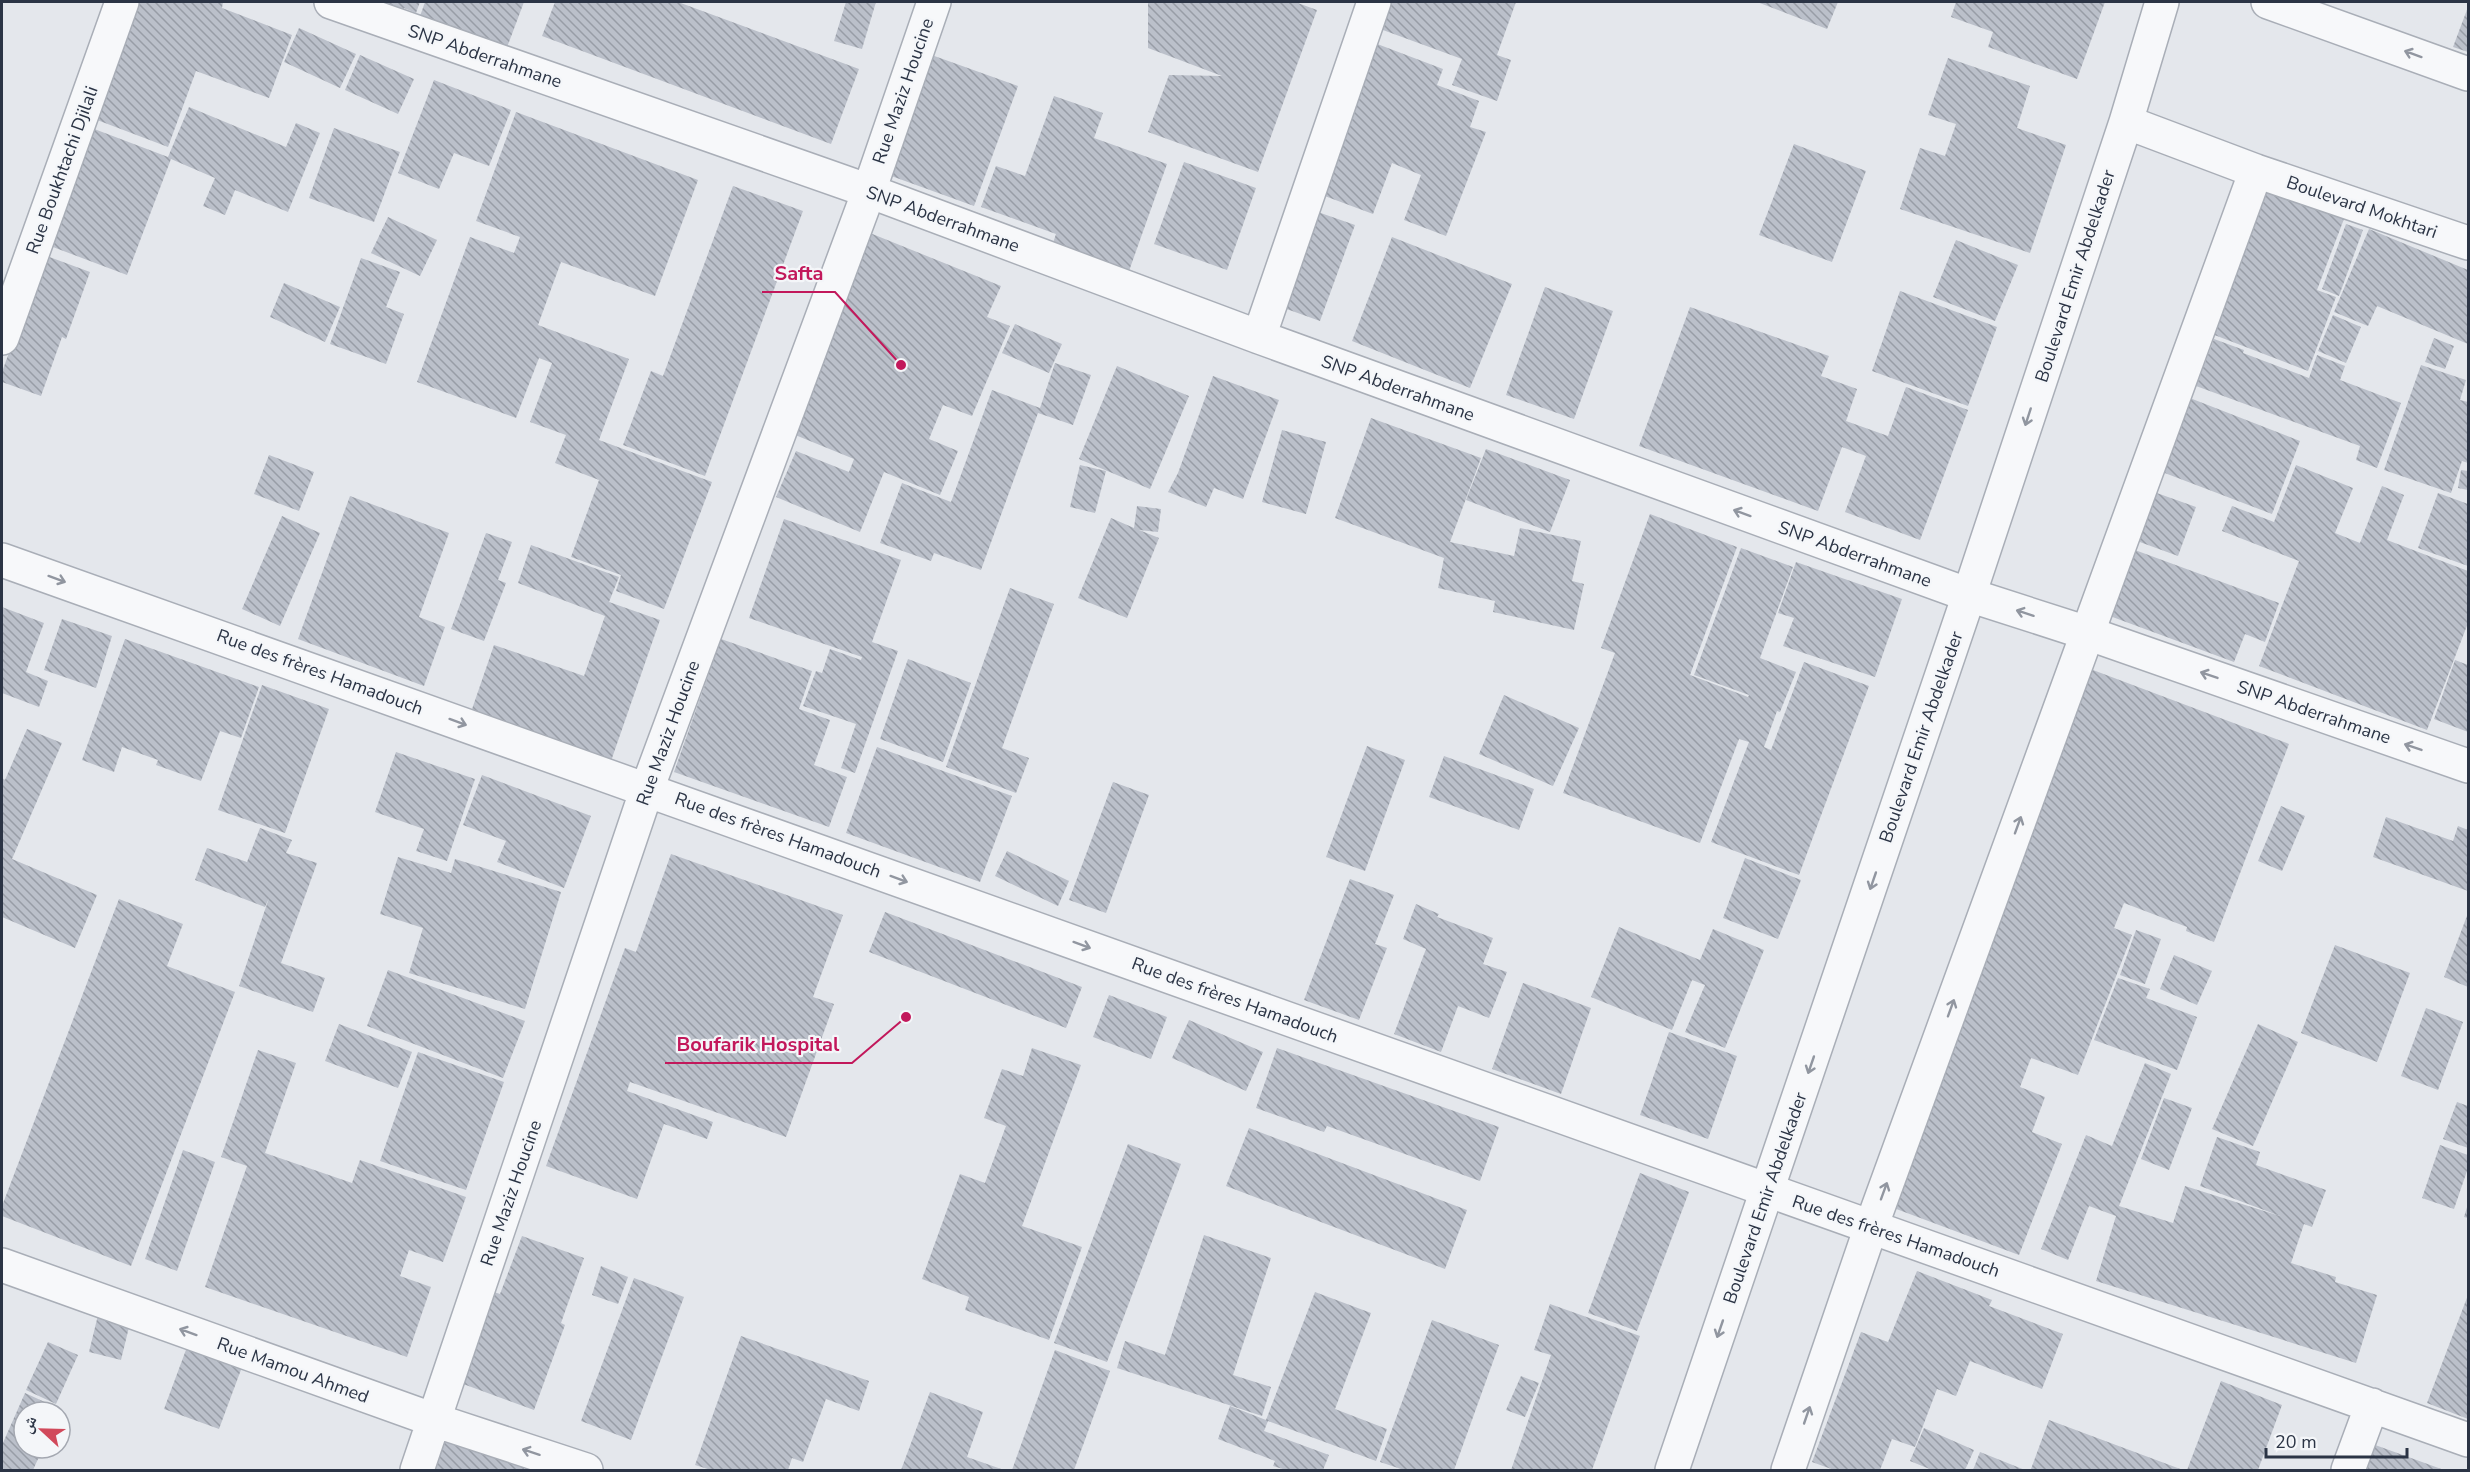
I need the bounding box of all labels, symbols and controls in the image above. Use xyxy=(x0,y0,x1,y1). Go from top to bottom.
street label: Rue Maziz Houcine xyxy=(867,15,939,167)
street label: SNP Abderrahmane xyxy=(405,18,565,94)
one-way arrow xyxy=(2405,47,2423,58)
street label: Rue Boukhtachi Djilali xyxy=(20,83,104,257)
street label: Boulevard Emir Abdelkader xyxy=(2029,166,2121,385)
street label: Boulevard Mokhtari xyxy=(2283,170,2441,244)
street label: SNP Abderrahmane xyxy=(863,180,1023,258)
callout: Safta xyxy=(762,254,835,292)
text: Safta xyxy=(775,260,823,287)
street label: SNP Abderrahmane xyxy=(1318,349,1478,427)
one-way arrow xyxy=(2022,407,2033,426)
one-way arrow xyxy=(1733,506,1752,517)
street label: SNP Abderrahmane xyxy=(1775,515,1935,593)
one-way arrow xyxy=(47,575,66,586)
one-way arrow xyxy=(2016,607,2035,618)
street label: Rue des frères Hamadouch xyxy=(213,623,427,721)
street label: Boulevard Emir Abdelkader xyxy=(1873,628,1969,846)
street label: Rue Maziz Houcine xyxy=(631,657,705,809)
one-way arrow xyxy=(2200,669,2219,680)
street label: SNP Abderrahmane xyxy=(2234,674,2394,750)
one-way arrow xyxy=(448,717,467,728)
one-way arrow xyxy=(2404,740,2423,751)
street label: Rue des frères Hamadouch xyxy=(671,786,885,884)
one-way arrow xyxy=(2013,816,2024,834)
one-way arrow xyxy=(1867,871,1878,890)
one-way arrow xyxy=(889,874,908,885)
one-way arrow xyxy=(1073,940,1091,951)
street label: Rue des frères Hamadouch xyxy=(1128,951,1342,1049)
one-way arrow xyxy=(1946,999,1957,1018)
callout: Boufarik Hospital xyxy=(665,1025,852,1063)
text: Boufarik Hospital xyxy=(677,1031,840,1058)
one-way arrow xyxy=(1804,1055,1815,1074)
street label: Boulevard Emir Abdelkader xyxy=(1717,1089,1813,1307)
street label: Rue Maziz Houcine xyxy=(475,1117,547,1269)
one-way arrow xyxy=(1879,1182,1890,1201)
street label: Rue des frères Hamadouch xyxy=(1789,1189,2003,1283)
one-way arrow xyxy=(1714,1319,1725,1338)
one-way arrow xyxy=(179,1326,198,1337)
street label: Rue Mamou Ahmed xyxy=(214,1331,372,1409)
north arrow xyxy=(12,1400,72,1460)
one-way arrow xyxy=(1802,1406,1813,1425)
text: ش xyxy=(16,1413,42,1437)
scale bar xyxy=(2266,1421,2407,1459)
text: 20 m xyxy=(2275,1430,2317,1454)
one-way arrow xyxy=(522,1446,541,1457)

